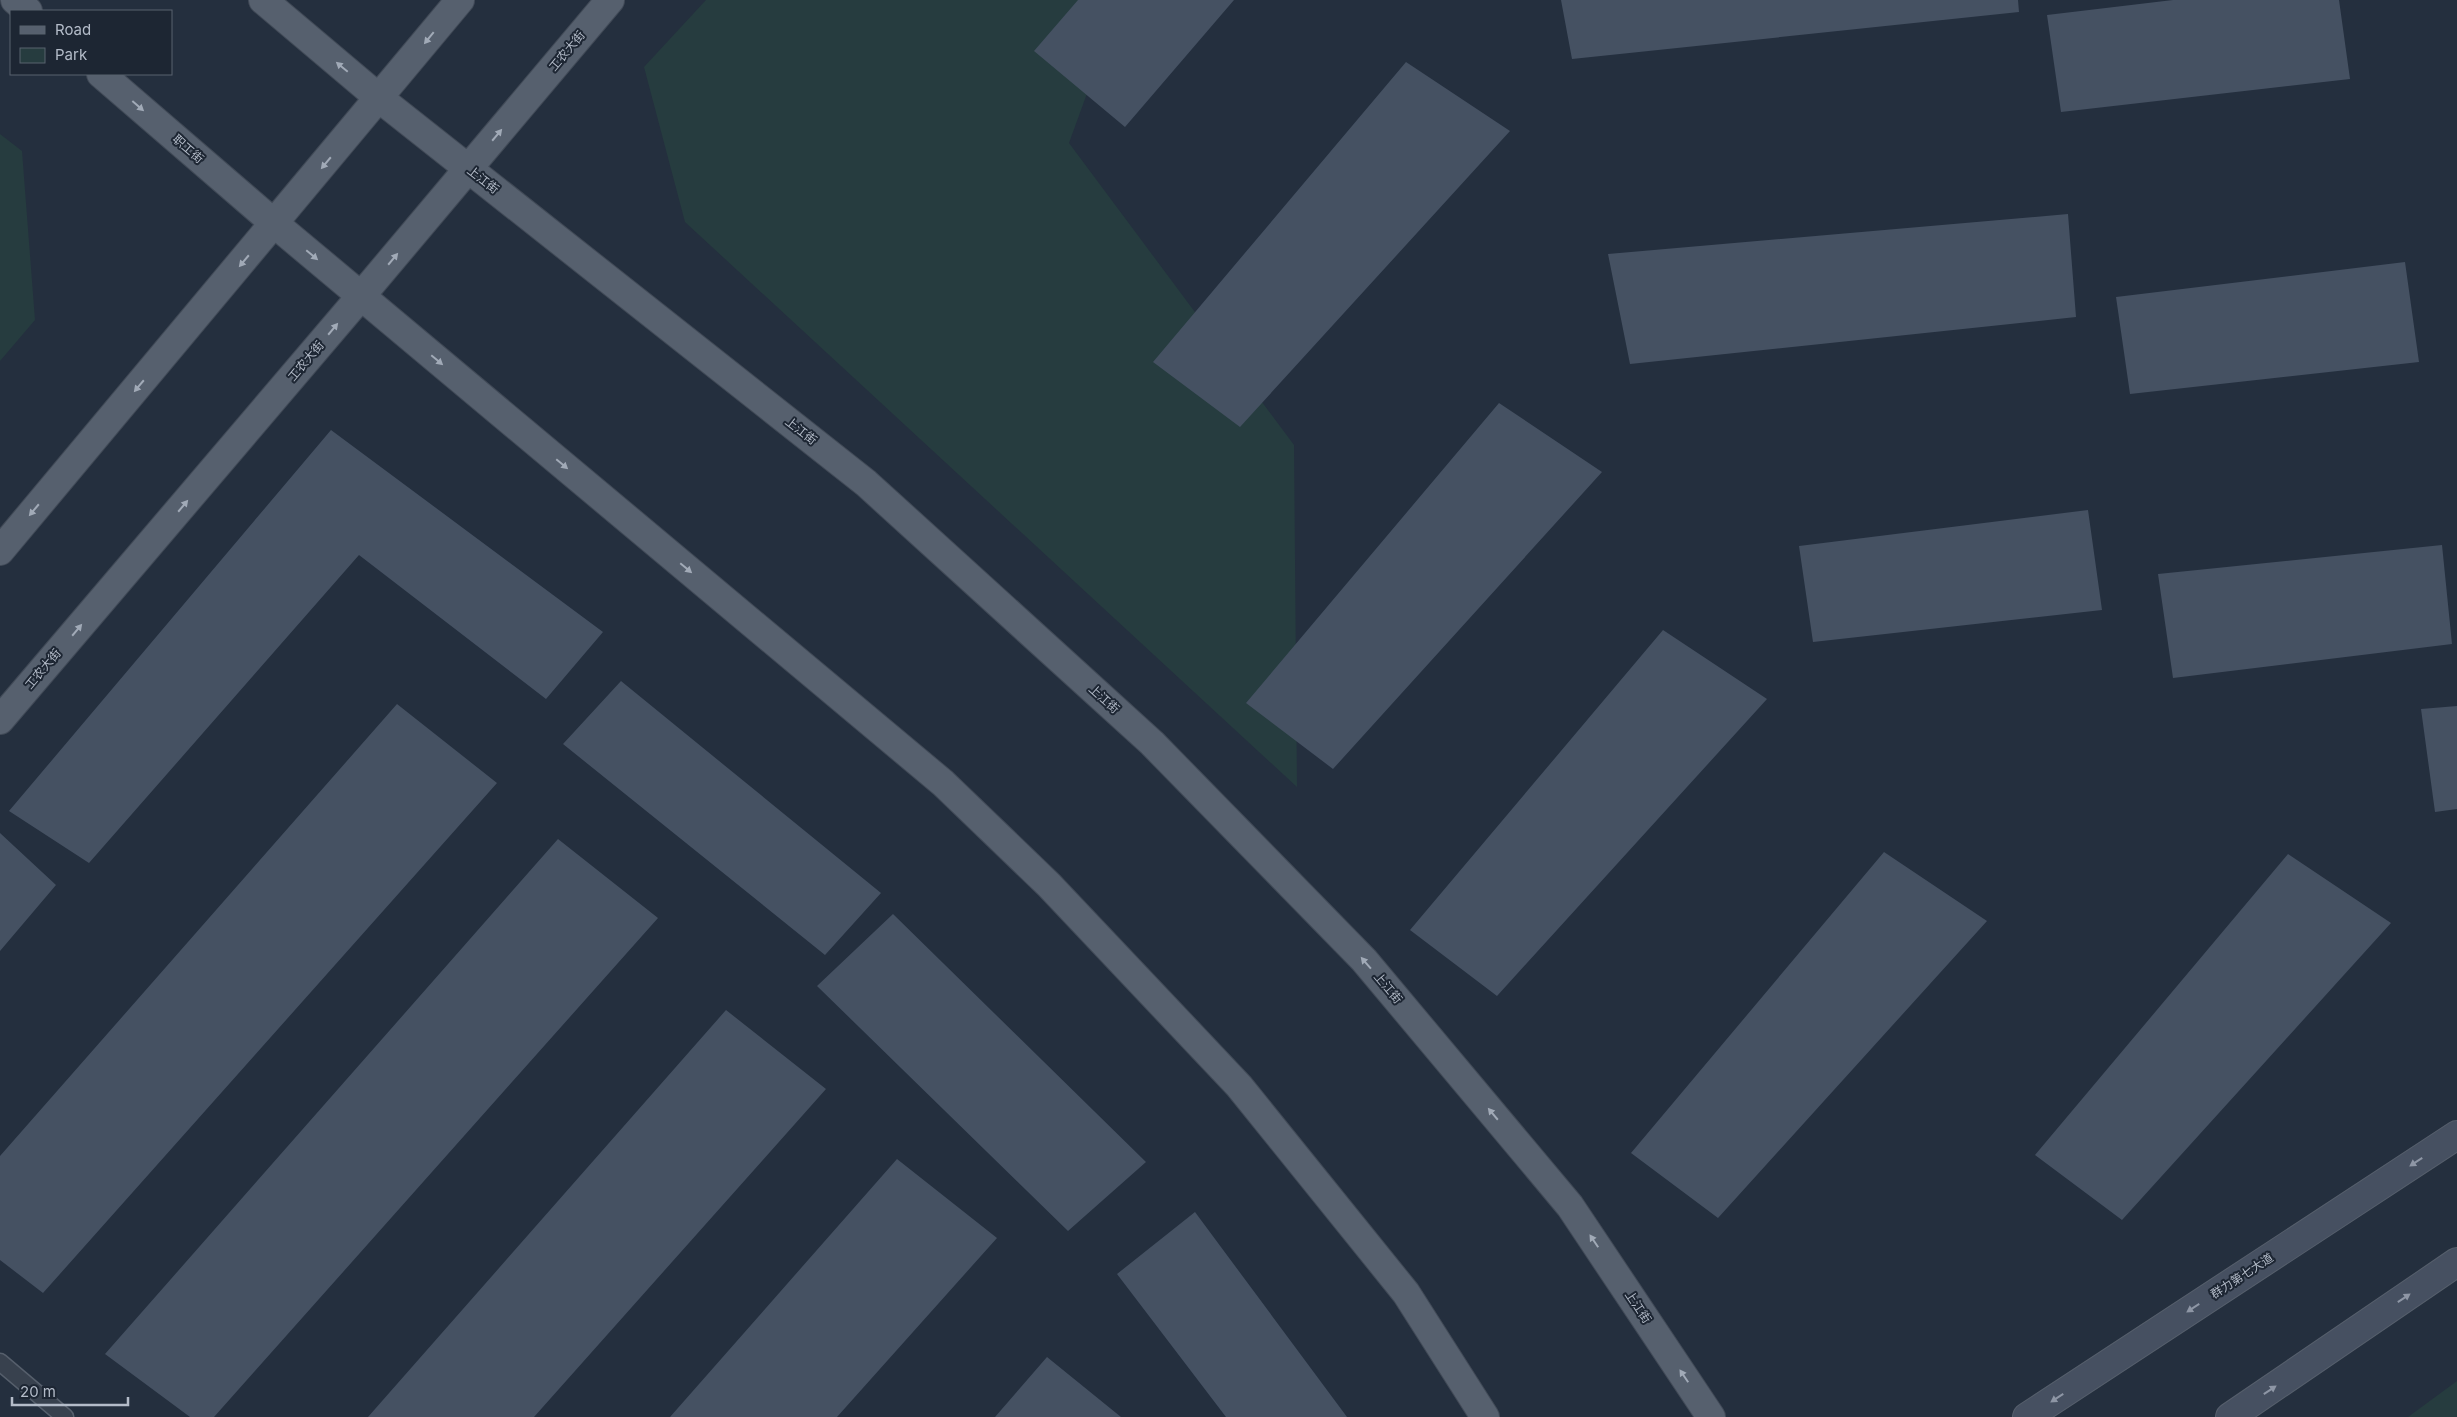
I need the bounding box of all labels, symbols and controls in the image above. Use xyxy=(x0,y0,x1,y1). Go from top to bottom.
legend xyxy=(10,10,172,75)
text: Road xyxy=(55,20,91,39)
street label: 工农大街 xyxy=(545,27,588,74)
one-way arrow xyxy=(423,31,435,43)
text: Park xyxy=(55,45,88,64)
one-way arrow xyxy=(335,61,348,72)
one-way arrow xyxy=(131,100,144,111)
one-way arrow xyxy=(492,128,503,141)
street label: 职工街 xyxy=(170,131,207,166)
one-way arrow xyxy=(320,156,331,169)
street label: 上江街 xyxy=(465,163,502,197)
one-way arrow xyxy=(306,250,319,261)
one-way arrow xyxy=(387,253,398,265)
one-way arrow xyxy=(238,255,249,268)
one-way arrow xyxy=(328,323,339,336)
street label: 工农大街 xyxy=(284,337,327,384)
one-way arrow xyxy=(430,354,443,365)
one-way arrow xyxy=(133,379,145,391)
street label: 上江街 xyxy=(783,414,820,448)
one-way arrow xyxy=(555,458,568,469)
one-way arrow xyxy=(177,500,188,513)
one-way arrow xyxy=(29,503,40,516)
one-way arrow xyxy=(680,562,692,574)
one-way arrow xyxy=(71,624,83,636)
street label: 工农大街 xyxy=(21,645,64,692)
street label: 上江街 xyxy=(1086,681,1123,716)
one-way arrow xyxy=(1360,957,1372,969)
street label: 上江街 xyxy=(1371,969,1406,1006)
one-way arrow xyxy=(1488,1108,1499,1120)
one-way arrow xyxy=(2410,1157,2423,1166)
one-way arrow xyxy=(1589,1234,1599,1248)
street label: 群力第七大道 xyxy=(2207,1250,2276,1301)
street label: 上江街 xyxy=(1622,1288,1655,1326)
one-way arrow xyxy=(2398,1293,2411,1303)
one-way arrow xyxy=(2186,1304,2199,1313)
one-way arrow xyxy=(1679,1369,1689,1383)
scale bar xyxy=(12,1374,129,1406)
text: 20 m xyxy=(20,1382,56,1401)
one-way arrow xyxy=(2263,1385,2277,1394)
one-way arrow xyxy=(2050,1393,2063,1402)

